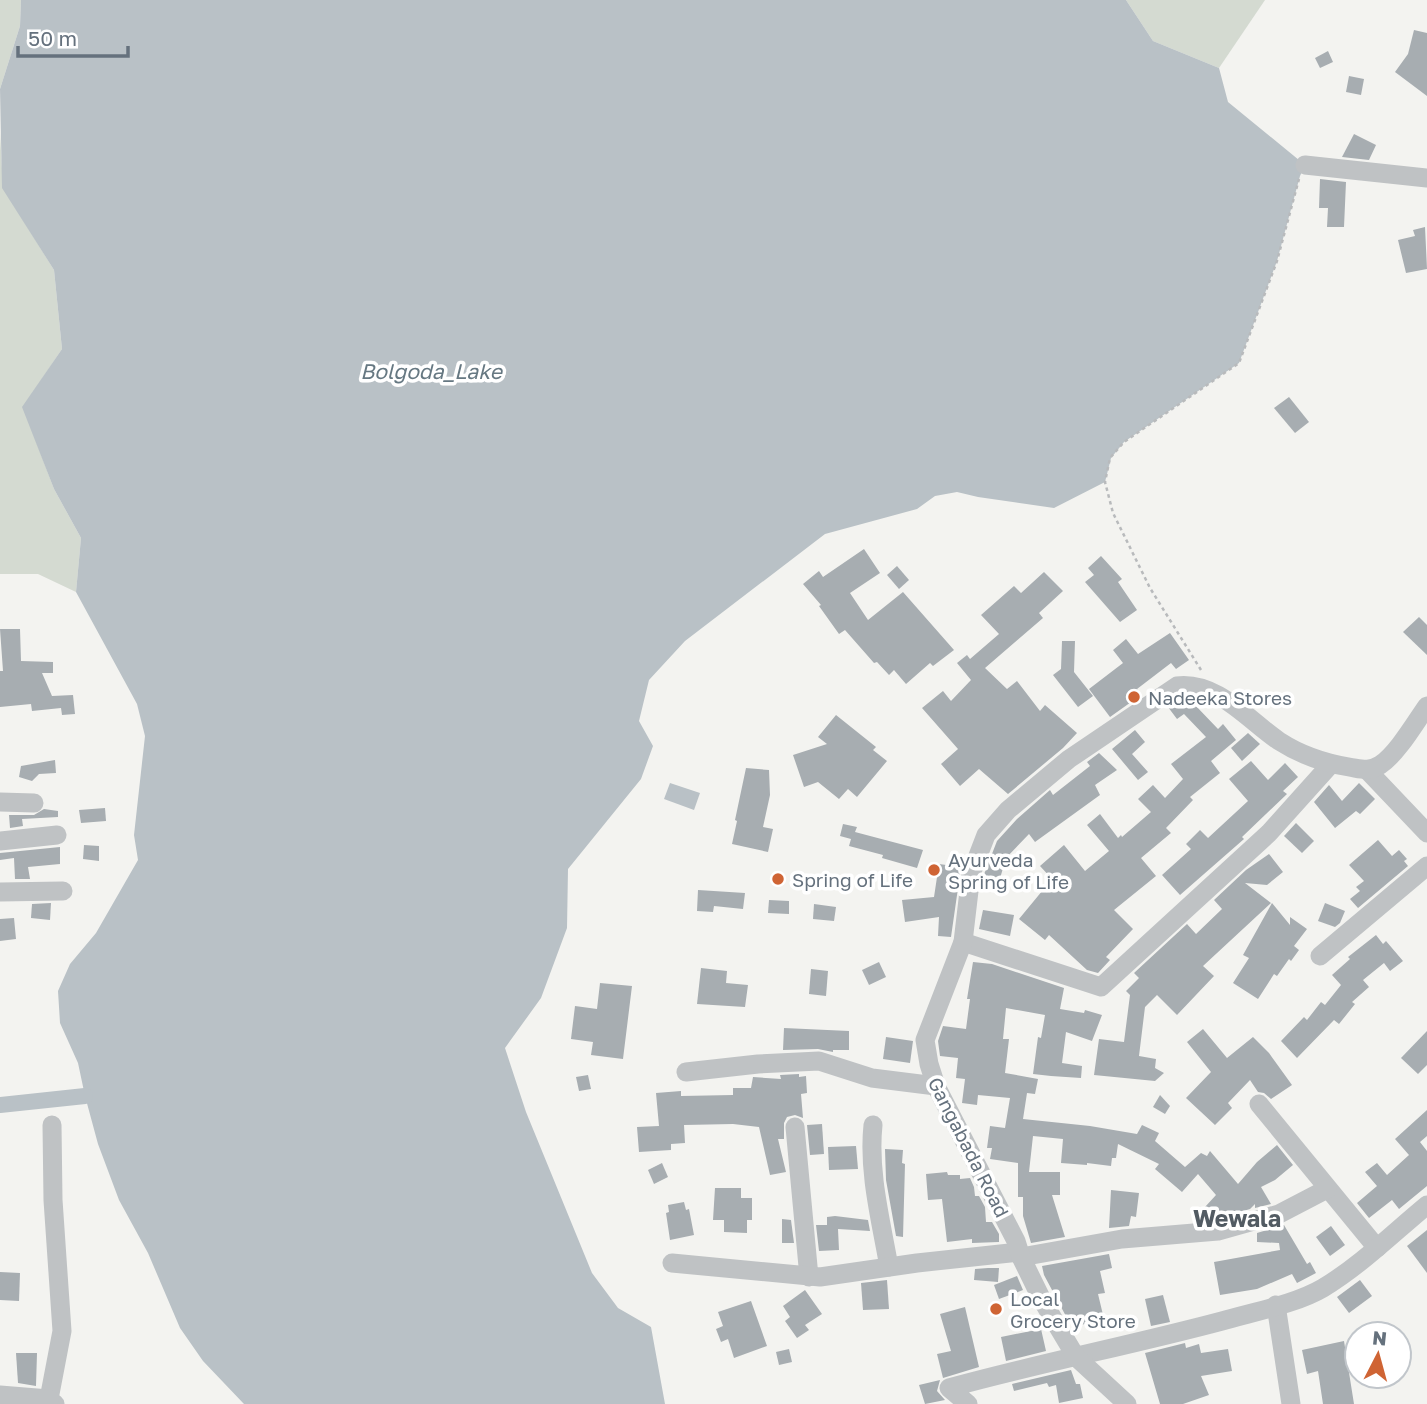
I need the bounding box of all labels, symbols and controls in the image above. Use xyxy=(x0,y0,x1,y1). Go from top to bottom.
scale bar xyxy=(18,14,128,58)
text: 50 m xyxy=(28,25,77,51)
water label: Bolgoda_Lake xyxy=(360,358,504,384)
place label: Nadeeka Stores xyxy=(1148,686,1292,709)
marker: Nadeeka Stores xyxy=(1126,689,1142,705)
place label: Ayurveda Spring of Life xyxy=(948,848,1069,893)
marker: Ayurveda Spring of Life xyxy=(926,862,942,878)
place label: Spring of Life xyxy=(792,868,913,891)
marker: Spring of Life xyxy=(770,871,786,887)
street label: Gangabada Road xyxy=(924,1073,1014,1221)
district label: Wewala xyxy=(1193,1204,1281,1232)
place label: Local Grocery Store xyxy=(1010,1287,1136,1332)
marker: Local Grocery Store xyxy=(988,1301,1004,1317)
north arrow xyxy=(1343,1320,1413,1390)
text: N xyxy=(1371,1325,1388,1350)

